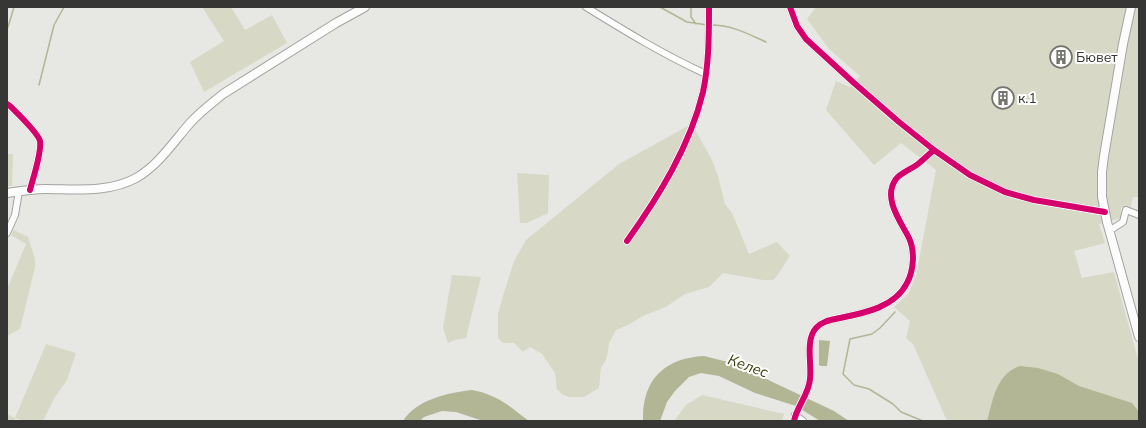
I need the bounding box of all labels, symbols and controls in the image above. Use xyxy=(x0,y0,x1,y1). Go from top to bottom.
building icon: Бювет xyxy=(1048,44,1074,70)
place label: Бювет xyxy=(1076,48,1118,67)
building icon: к.1 xyxy=(990,85,1016,111)
place label: к.1 xyxy=(1018,89,1037,108)
water label: Келес xyxy=(725,350,772,383)

